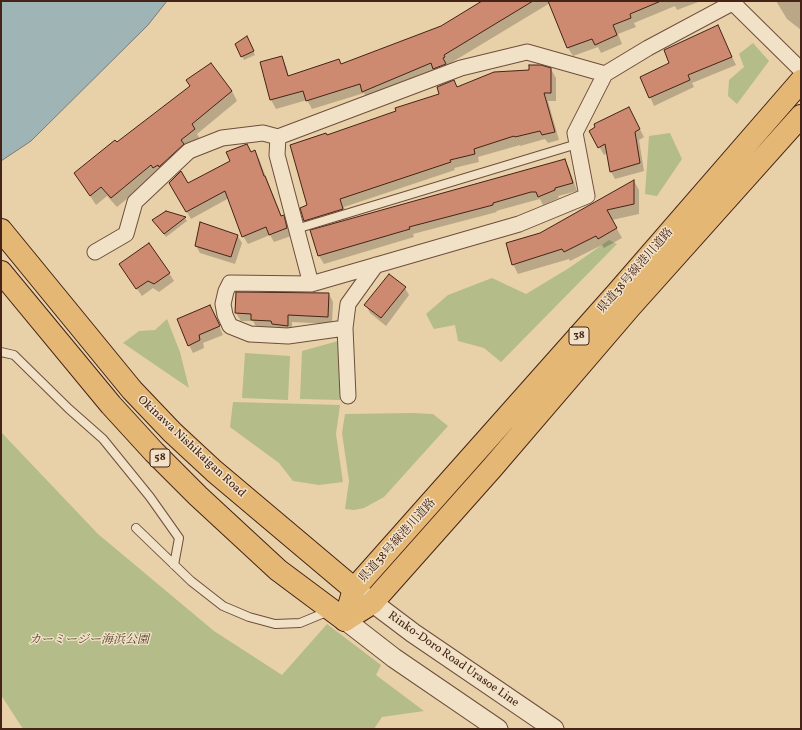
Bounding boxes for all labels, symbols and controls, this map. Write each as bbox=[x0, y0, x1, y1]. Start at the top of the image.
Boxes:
street label: 県道38号線港川道路 bbox=[595, 225, 677, 317]
road number: 38 bbox=[569, 327, 589, 345]
street label: Okinawa Nishikaigan Road bbox=[134, 393, 248, 501]
road number: 58 bbox=[150, 449, 170, 467]
street label: 県道38号線港川道路 bbox=[356, 496, 440, 586]
street label: Rinko-Doro Road Urasoe Line bbox=[385, 609, 521, 711]
park label: カーミージー海浜公園 bbox=[29, 634, 149, 648]

